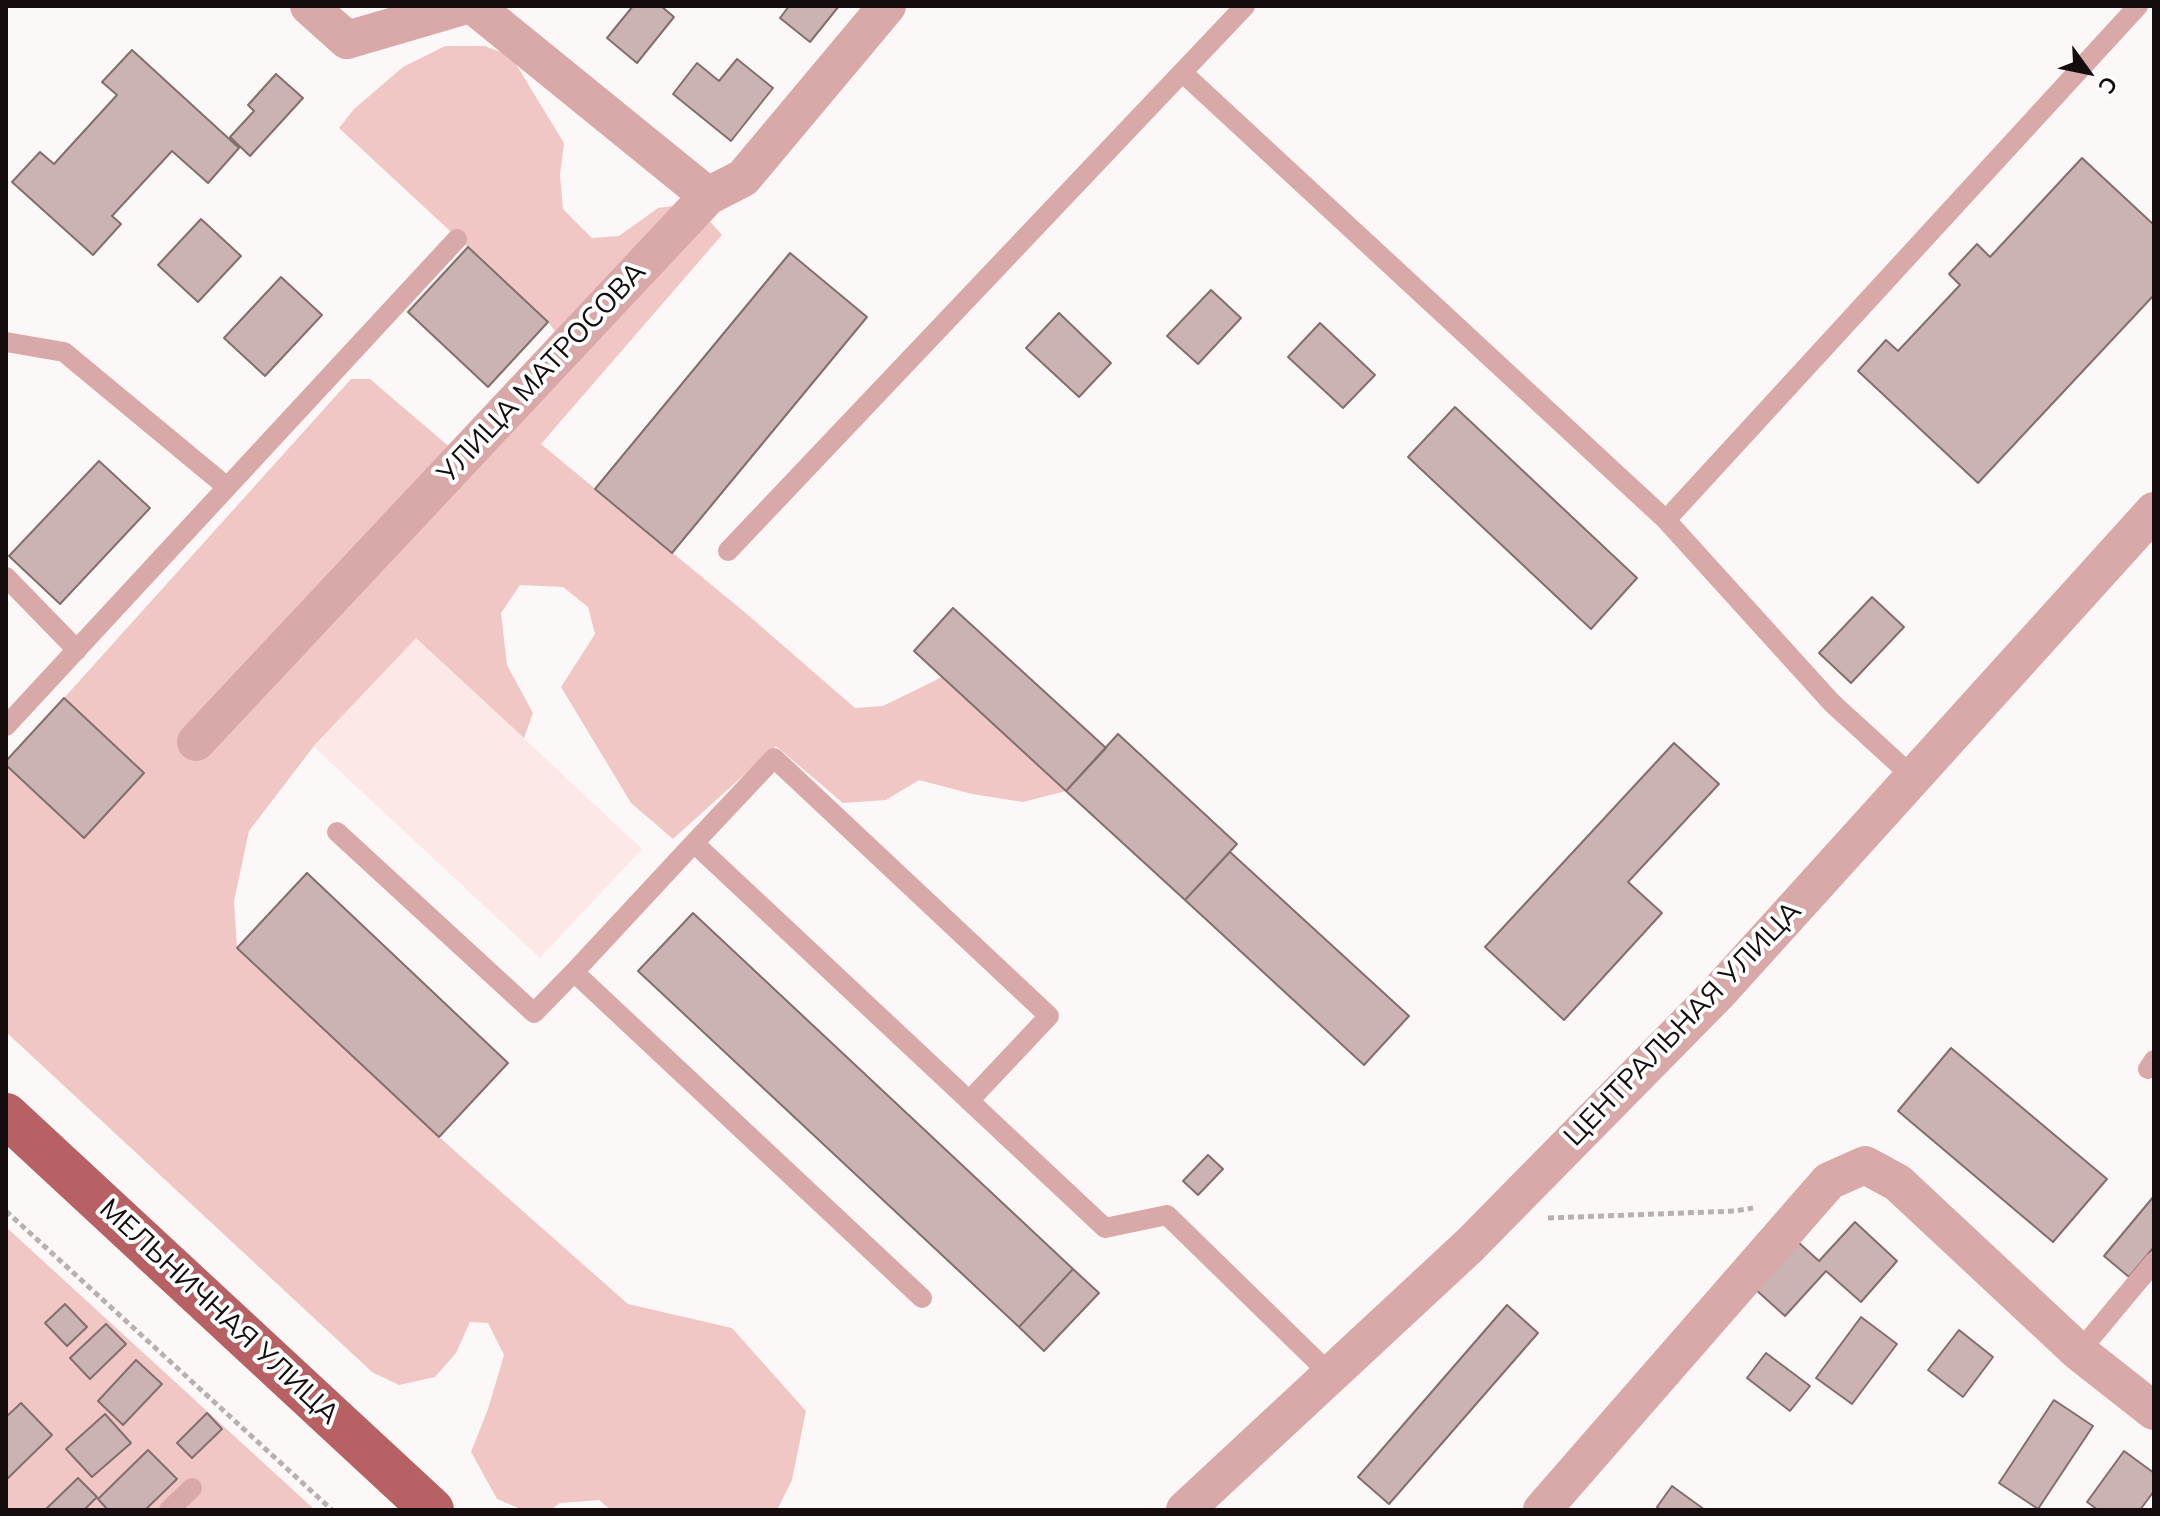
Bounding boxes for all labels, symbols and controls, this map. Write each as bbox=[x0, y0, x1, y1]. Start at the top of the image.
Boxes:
north arrow bbox=[2048, 32, 2128, 112]
text: С bbox=[2092, 71, 2124, 99]
street label: УЛИЦА МАТРОСОВА bbox=[431, 256, 653, 490]
street label: ЦЕНТРАЛЬНАЯ УЛИЦА bbox=[1557, 895, 1809, 1153]
street label: МЕЛЬНИЧНАЯ УЛИЦА bbox=[92, 1192, 346, 1432]

